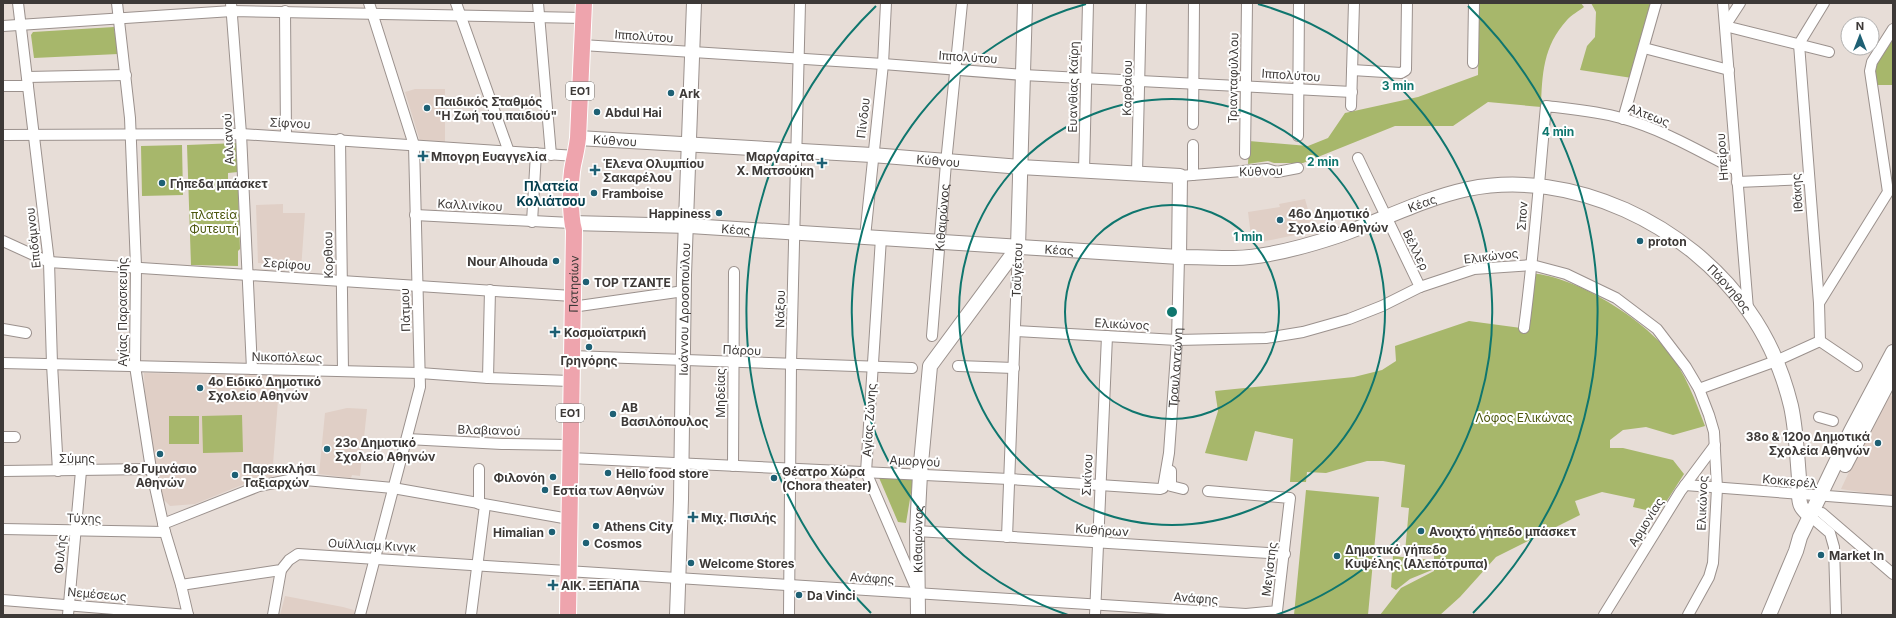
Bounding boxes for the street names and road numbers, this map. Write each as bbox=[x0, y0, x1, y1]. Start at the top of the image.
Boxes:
street label: Ιππολύτου bbox=[614, 26, 674, 46]
street label: Τριανταφύλλου bbox=[1225, 33, 1241, 123]
street label: Ευανθίας Καϊρη bbox=[1065, 41, 1081, 133]
street label: Ιππολύτου bbox=[938, 47, 998, 67]
street label: Καρθαίου bbox=[1119, 60, 1135, 116]
street label: Ιππολύτου bbox=[1261, 65, 1321, 85]
road number: ΕΟ1 bbox=[566, 82, 594, 100]
street label: Πίνδου bbox=[853, 97, 873, 139]
street label: Αλτεως bbox=[1626, 100, 1672, 130]
street label: Αιλιανού bbox=[219, 113, 237, 165]
street label: Σίφνου bbox=[269, 114, 311, 132]
street label: Κύθνου bbox=[593, 131, 637, 149]
street label: Ηπείρου bbox=[1713, 133, 1731, 181]
street label: Κύθνου bbox=[916, 151, 961, 170]
street label: Κύθνου bbox=[1239, 163, 1283, 179]
street label: Ιθάκης bbox=[1788, 173, 1806, 213]
street label: Κιθαιρώνος bbox=[931, 183, 952, 252]
street label: Κέας bbox=[1406, 191, 1438, 215]
street label: Καλλινίκου bbox=[437, 196, 503, 214]
street label: Σπον bbox=[1514, 201, 1530, 231]
street label: Επιδάμνου bbox=[22, 207, 44, 269]
street label: Κέας bbox=[721, 220, 751, 237]
street label: Βέλλερ bbox=[1400, 227, 1432, 273]
street label: Κορθιου bbox=[320, 231, 336, 279]
street label: Κέας bbox=[1044, 241, 1074, 258]
street label: Ιωάννου Δροσοπούλου bbox=[675, 242, 693, 376]
street label: Ταϋγέτου bbox=[1009, 242, 1025, 298]
street label: Ελικώνος bbox=[1463, 245, 1519, 267]
street label: Σερίφου bbox=[262, 254, 312, 274]
street label: Πατησίων bbox=[565, 255, 581, 313]
street label: Αγίας Παρασκευής bbox=[115, 257, 130, 367]
street label: Πάρνηθος bbox=[1705, 261, 1755, 316]
street label: Πάτμου bbox=[397, 288, 413, 332]
street label: Νάξου bbox=[772, 290, 788, 328]
street label: Ελικώνος bbox=[1094, 315, 1150, 333]
street label: Τραυλαντώνη bbox=[1165, 327, 1185, 409]
street label: Πάρου bbox=[722, 342, 762, 358]
street label: Νικοπόλεως bbox=[251, 349, 323, 365]
street label: Μηδείας bbox=[713, 368, 728, 418]
street label: Αγίας Ζώνης bbox=[859, 382, 879, 457]
road number: ΕΟ1 bbox=[556, 404, 584, 422]
street label: Βλαβιανού bbox=[457, 421, 521, 439]
street label: Σύμης bbox=[59, 451, 95, 466]
street label: Αμοργού bbox=[889, 452, 941, 470]
street label: Σικίνου bbox=[1078, 453, 1096, 497]
street label: Κοκκερέλ bbox=[1762, 471, 1819, 491]
street label: Ελικώνος bbox=[1694, 475, 1710, 531]
street label: Αρμονίας bbox=[1625, 495, 1667, 549]
street label: Κιθαιρώνος bbox=[909, 504, 926, 573]
street label: Τύχης bbox=[66, 510, 102, 526]
street label: Κυθήρων bbox=[1075, 521, 1129, 539]
street label: Φυλής bbox=[51, 534, 69, 574]
street label: Ουίλλιαμ Κινγκ bbox=[328, 535, 417, 555]
street label: Μεγίστης bbox=[1258, 541, 1280, 597]
street label: Ανάφης bbox=[849, 569, 895, 587]
street label: Νεμέσεως bbox=[67, 584, 127, 604]
street label: Ανάφης bbox=[1173, 589, 1219, 607]

